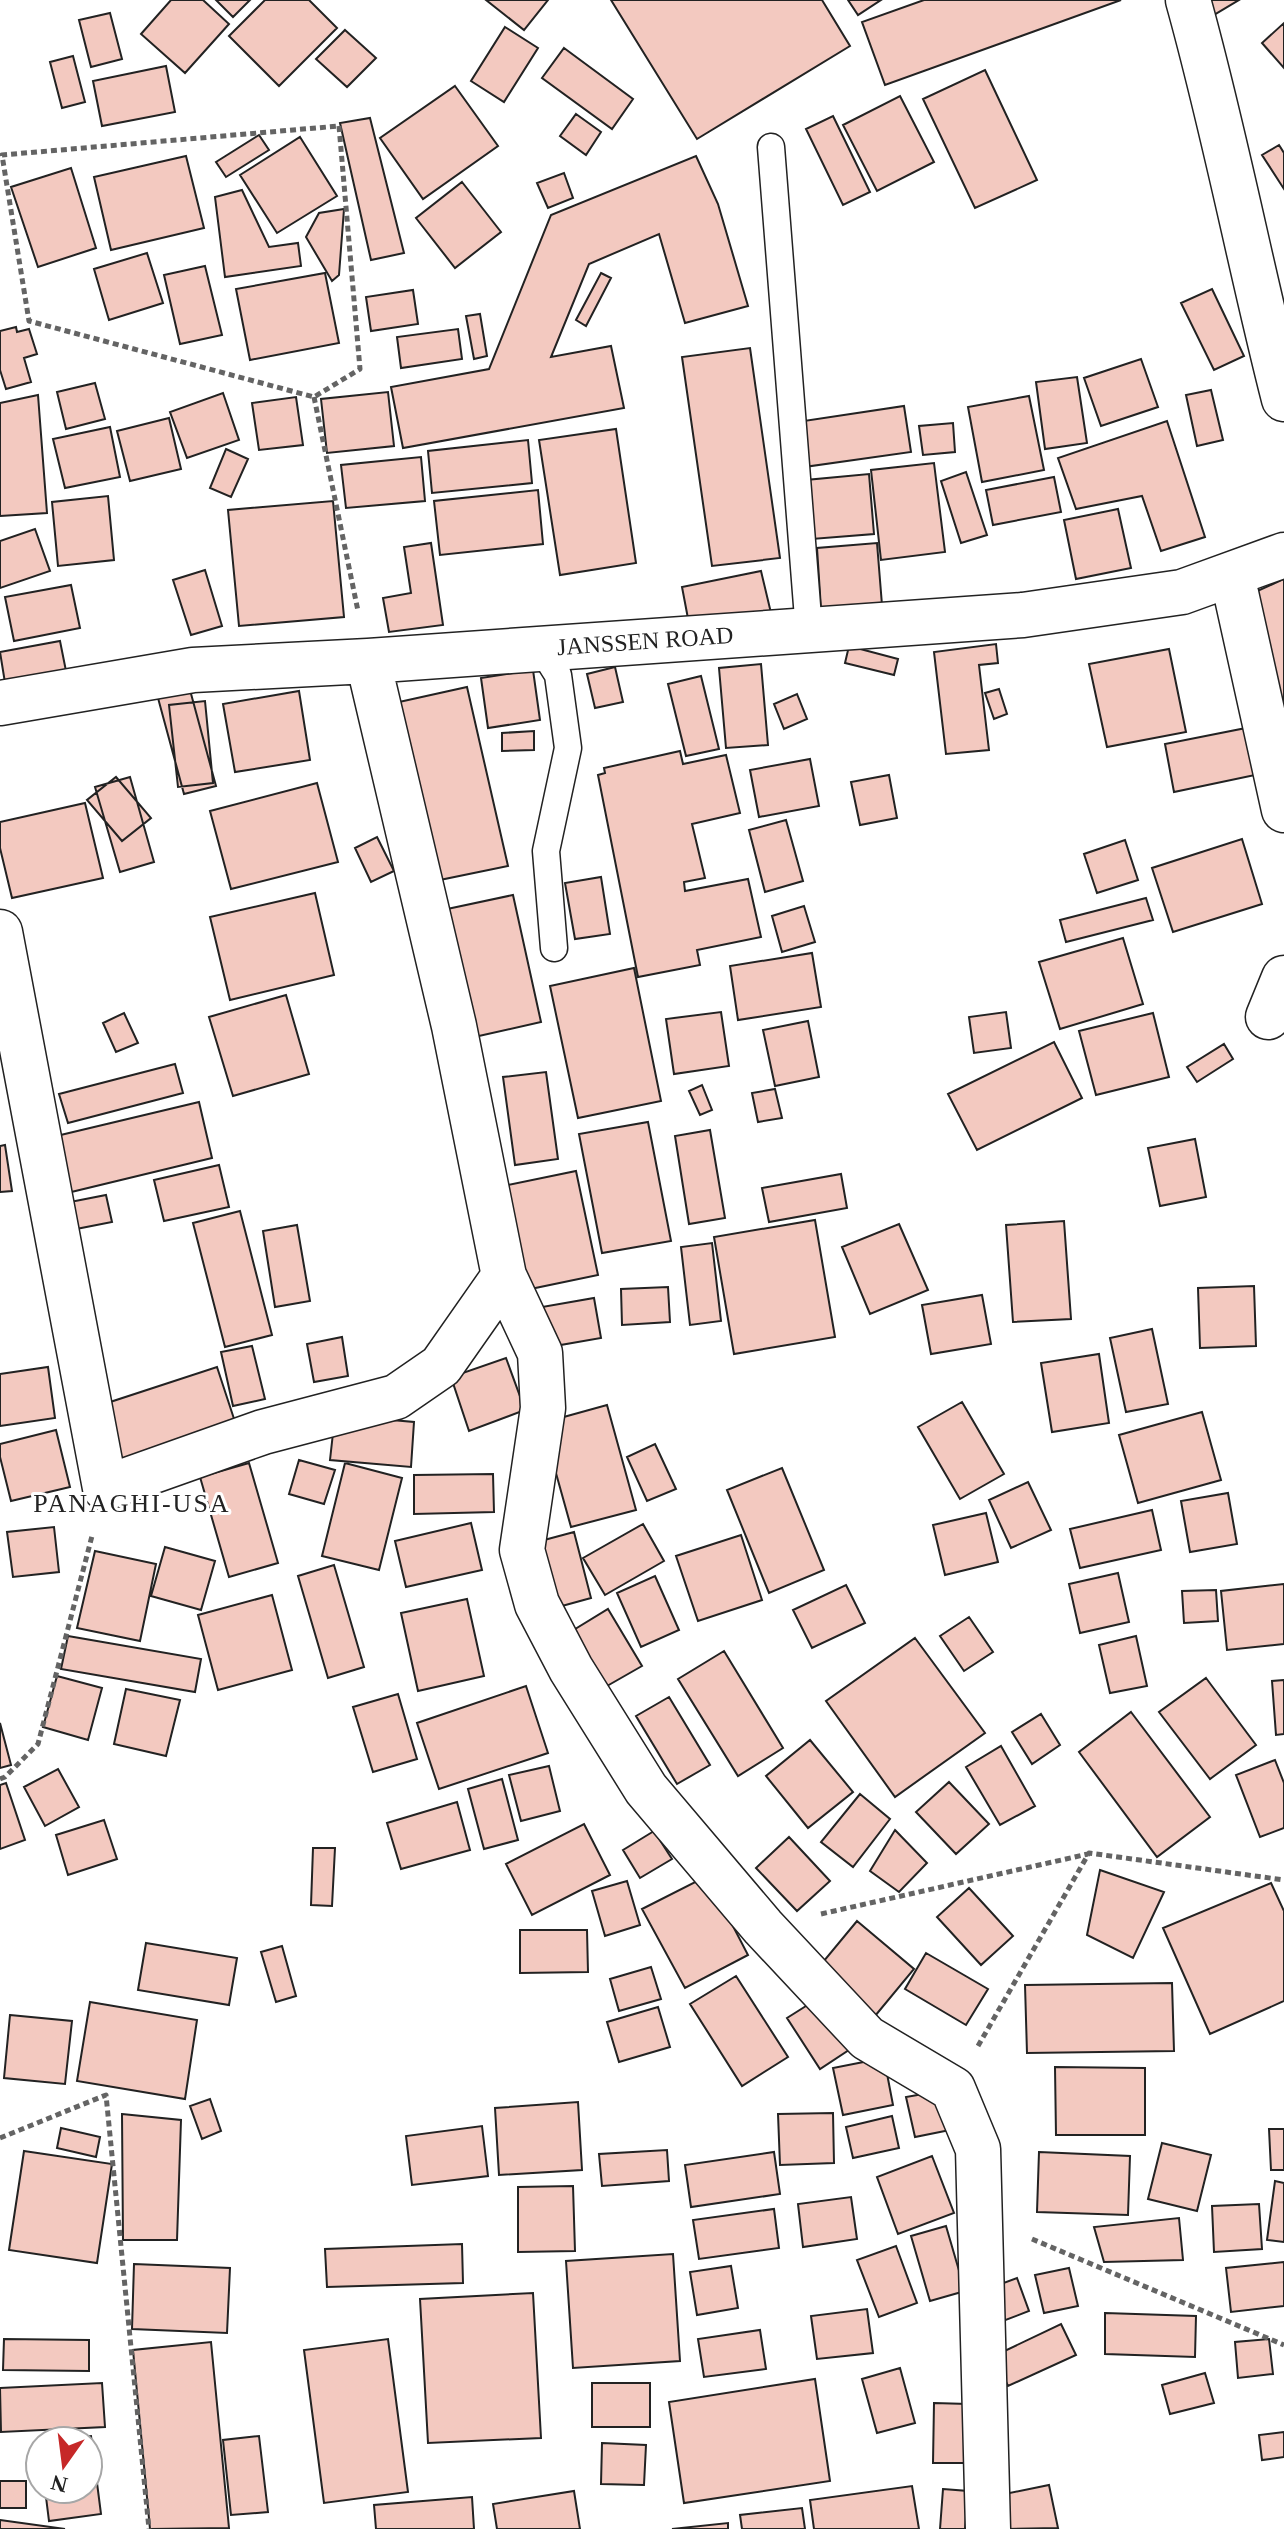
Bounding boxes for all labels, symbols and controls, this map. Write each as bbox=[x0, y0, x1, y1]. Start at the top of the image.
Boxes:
street label: JANSSEN ROAD bbox=[556, 622, 734, 660]
district label: PANAGHI-USA bbox=[33, 1489, 231, 1518]
north arrow bbox=[24, 2425, 104, 2505]
text: N bbox=[48, 2470, 70, 2498]

